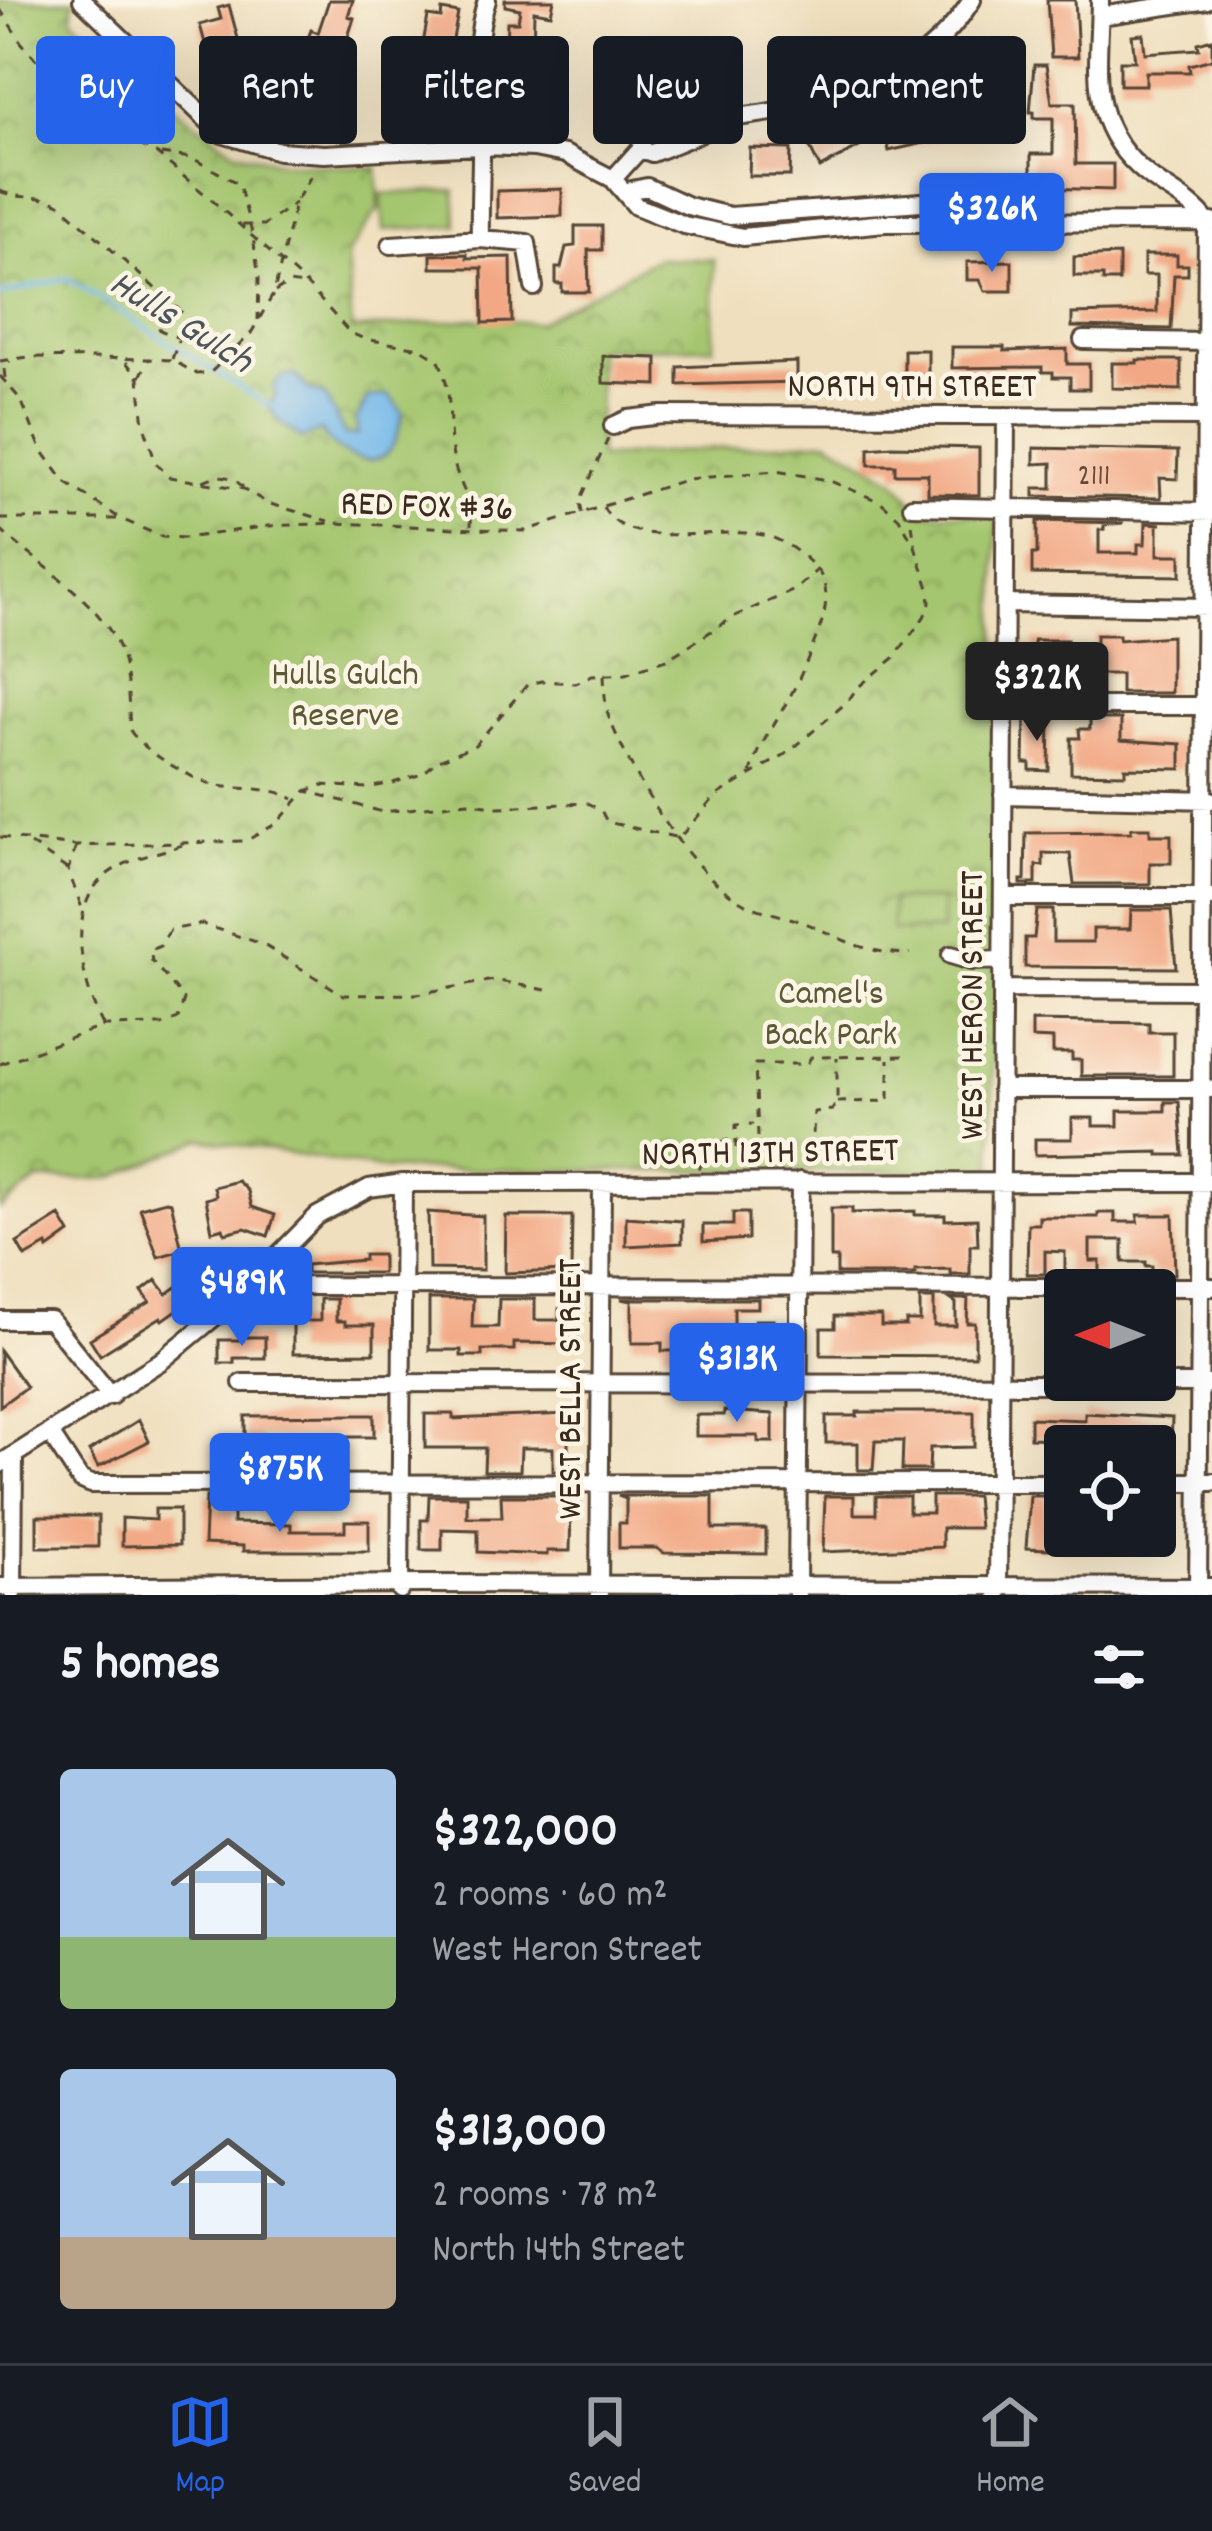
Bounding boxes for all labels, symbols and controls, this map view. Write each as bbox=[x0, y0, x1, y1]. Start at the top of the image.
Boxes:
chip: Buy bbox=[36, 36, 175, 144]
chip: Rent bbox=[199, 36, 357, 144]
chip: Filters bbox=[381, 36, 569, 144]
chip: New bbox=[593, 36, 743, 144]
chip: Apartment bbox=[767, 36, 1026, 144]
pin: $326K bbox=[908, 173, 1076, 275]
text: $326K bbox=[946, 184, 1038, 239]
water label: Hulls Gulch bbox=[97, 259, 263, 391]
street label: NORTH 9TH STREET bbox=[787, 363, 1037, 415]
house number: 2111 bbox=[1078, 457, 1110, 500]
street label: RED FOX #36 bbox=[340, 480, 514, 538]
pin: $322K bbox=[953, 642, 1121, 744]
park label: Hulls Gulch Reserve bbox=[271, 651, 419, 744]
text: $322K bbox=[992, 653, 1082, 708]
street label: WEST HERON STREET bbox=[949, 870, 1001, 1140]
park label: Camel's Back Park bbox=[765, 970, 897, 1063]
street label: NORTH 13TH STREET bbox=[641, 1127, 899, 1183]
pin: $489K bbox=[158, 1247, 326, 1349]
text: $489K bbox=[198, 1258, 286, 1313]
street label: WEST BELLA STREET bbox=[547, 1258, 599, 1520]
north arrow bbox=[1044, 1269, 1176, 1401]
map controls bbox=[1044, 1269, 1176, 1557]
pin: $313K bbox=[653, 1323, 821, 1425]
text: $313K bbox=[697, 1334, 777, 1389]
button: locate bbox=[1044, 1425, 1176, 1557]
pin: $875K bbox=[196, 1433, 364, 1535]
text: $875K bbox=[237, 1444, 323, 1499]
text: 5 homes bbox=[60, 1631, 220, 1703]
icon: filters bbox=[1086, 1634, 1152, 1700]
text: $322,000 bbox=[432, 1798, 618, 1870]
icon: home bbox=[156, 1817, 300, 1961]
text: 2 rooms · 60 m² bbox=[432, 1870, 667, 1925]
text: West Heron Street bbox=[432, 1925, 702, 1980]
text: $313,000 bbox=[432, 2098, 607, 2170]
icon: home bbox=[156, 2117, 300, 2261]
text: 2 rooms · 78 m² bbox=[432, 2170, 658, 2225]
text: North 14th Street bbox=[432, 2225, 685, 2280]
tab: Map bbox=[167, 2389, 233, 2508]
tab: Saved bbox=[568, 2389, 642, 2508]
tab: Home bbox=[976, 2389, 1045, 2508]

